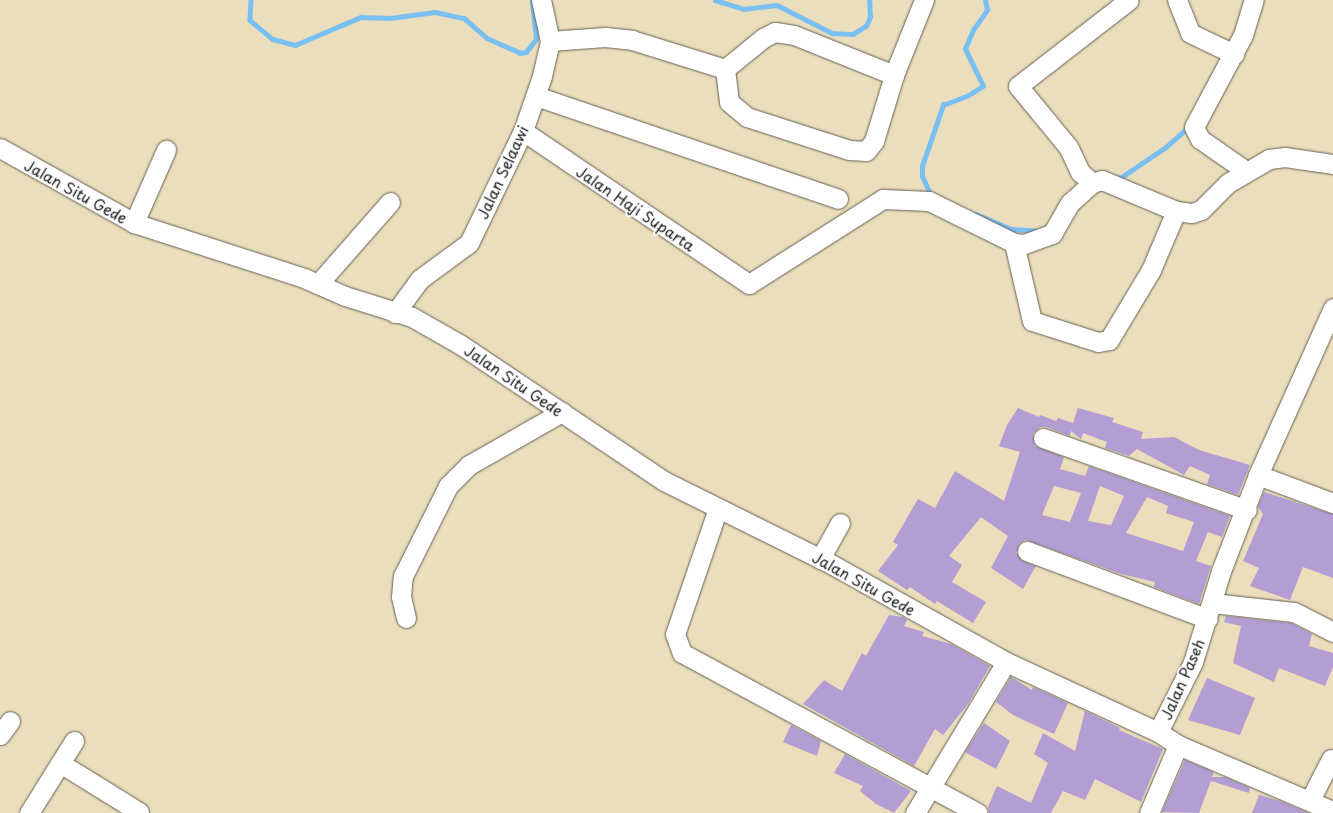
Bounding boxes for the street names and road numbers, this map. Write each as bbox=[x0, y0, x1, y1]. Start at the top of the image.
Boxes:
street label: Jalan Selaawi bbox=[472, 122, 532, 222]
street label: Jalan Situ Gede bbox=[21, 155, 131, 227]
street label: Jalan Haji Suparta bbox=[574, 162, 698, 254]
street label: Jalan Situ Gede bbox=[461, 340, 567, 420]
street label: Jalan Situ Gede bbox=[809, 547, 919, 619]
street label: Jalan Paseh bbox=[1156, 636, 1208, 722]

